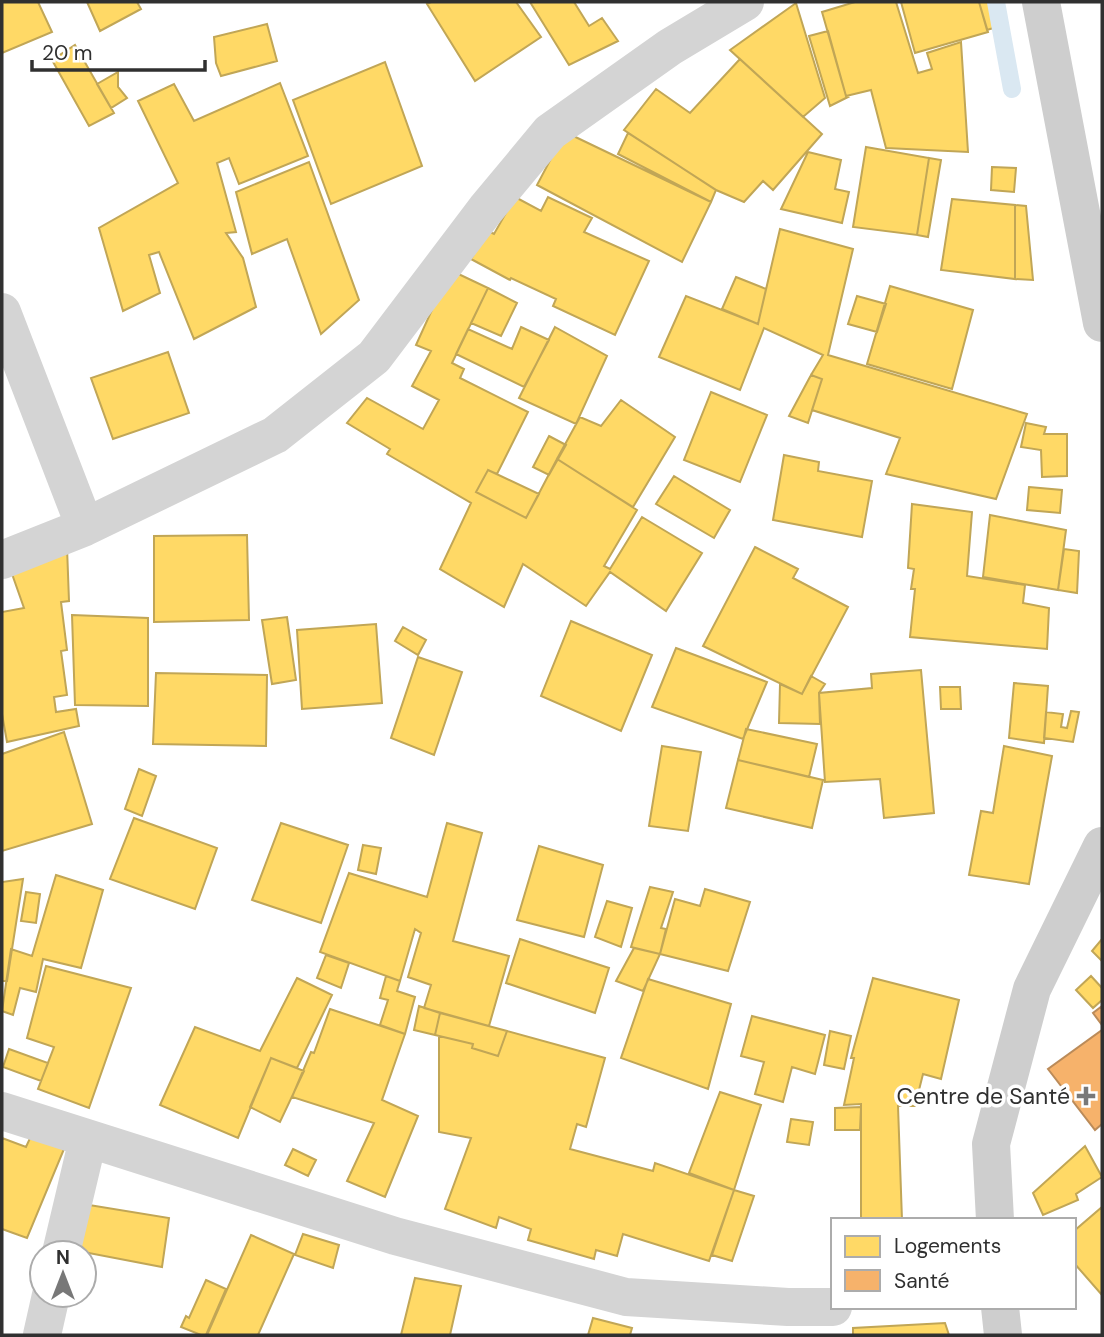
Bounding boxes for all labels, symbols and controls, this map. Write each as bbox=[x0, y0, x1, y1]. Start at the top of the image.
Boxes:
scale bar bbox=[32, 28, 205, 72]
text: 20 m bbox=[42, 39, 93, 67]
place label: Centre de Santé bbox=[897, 1081, 1070, 1111]
marker: Centre de Santé bbox=[1076, 1086, 1096, 1106]
legend bbox=[831, 1218, 1076, 1309]
text: Logements bbox=[894, 1232, 1001, 1260]
north arrow bbox=[28, 1239, 98, 1309]
text: N bbox=[56, 1245, 70, 1270]
text: Santé bbox=[894, 1267, 950, 1295]

